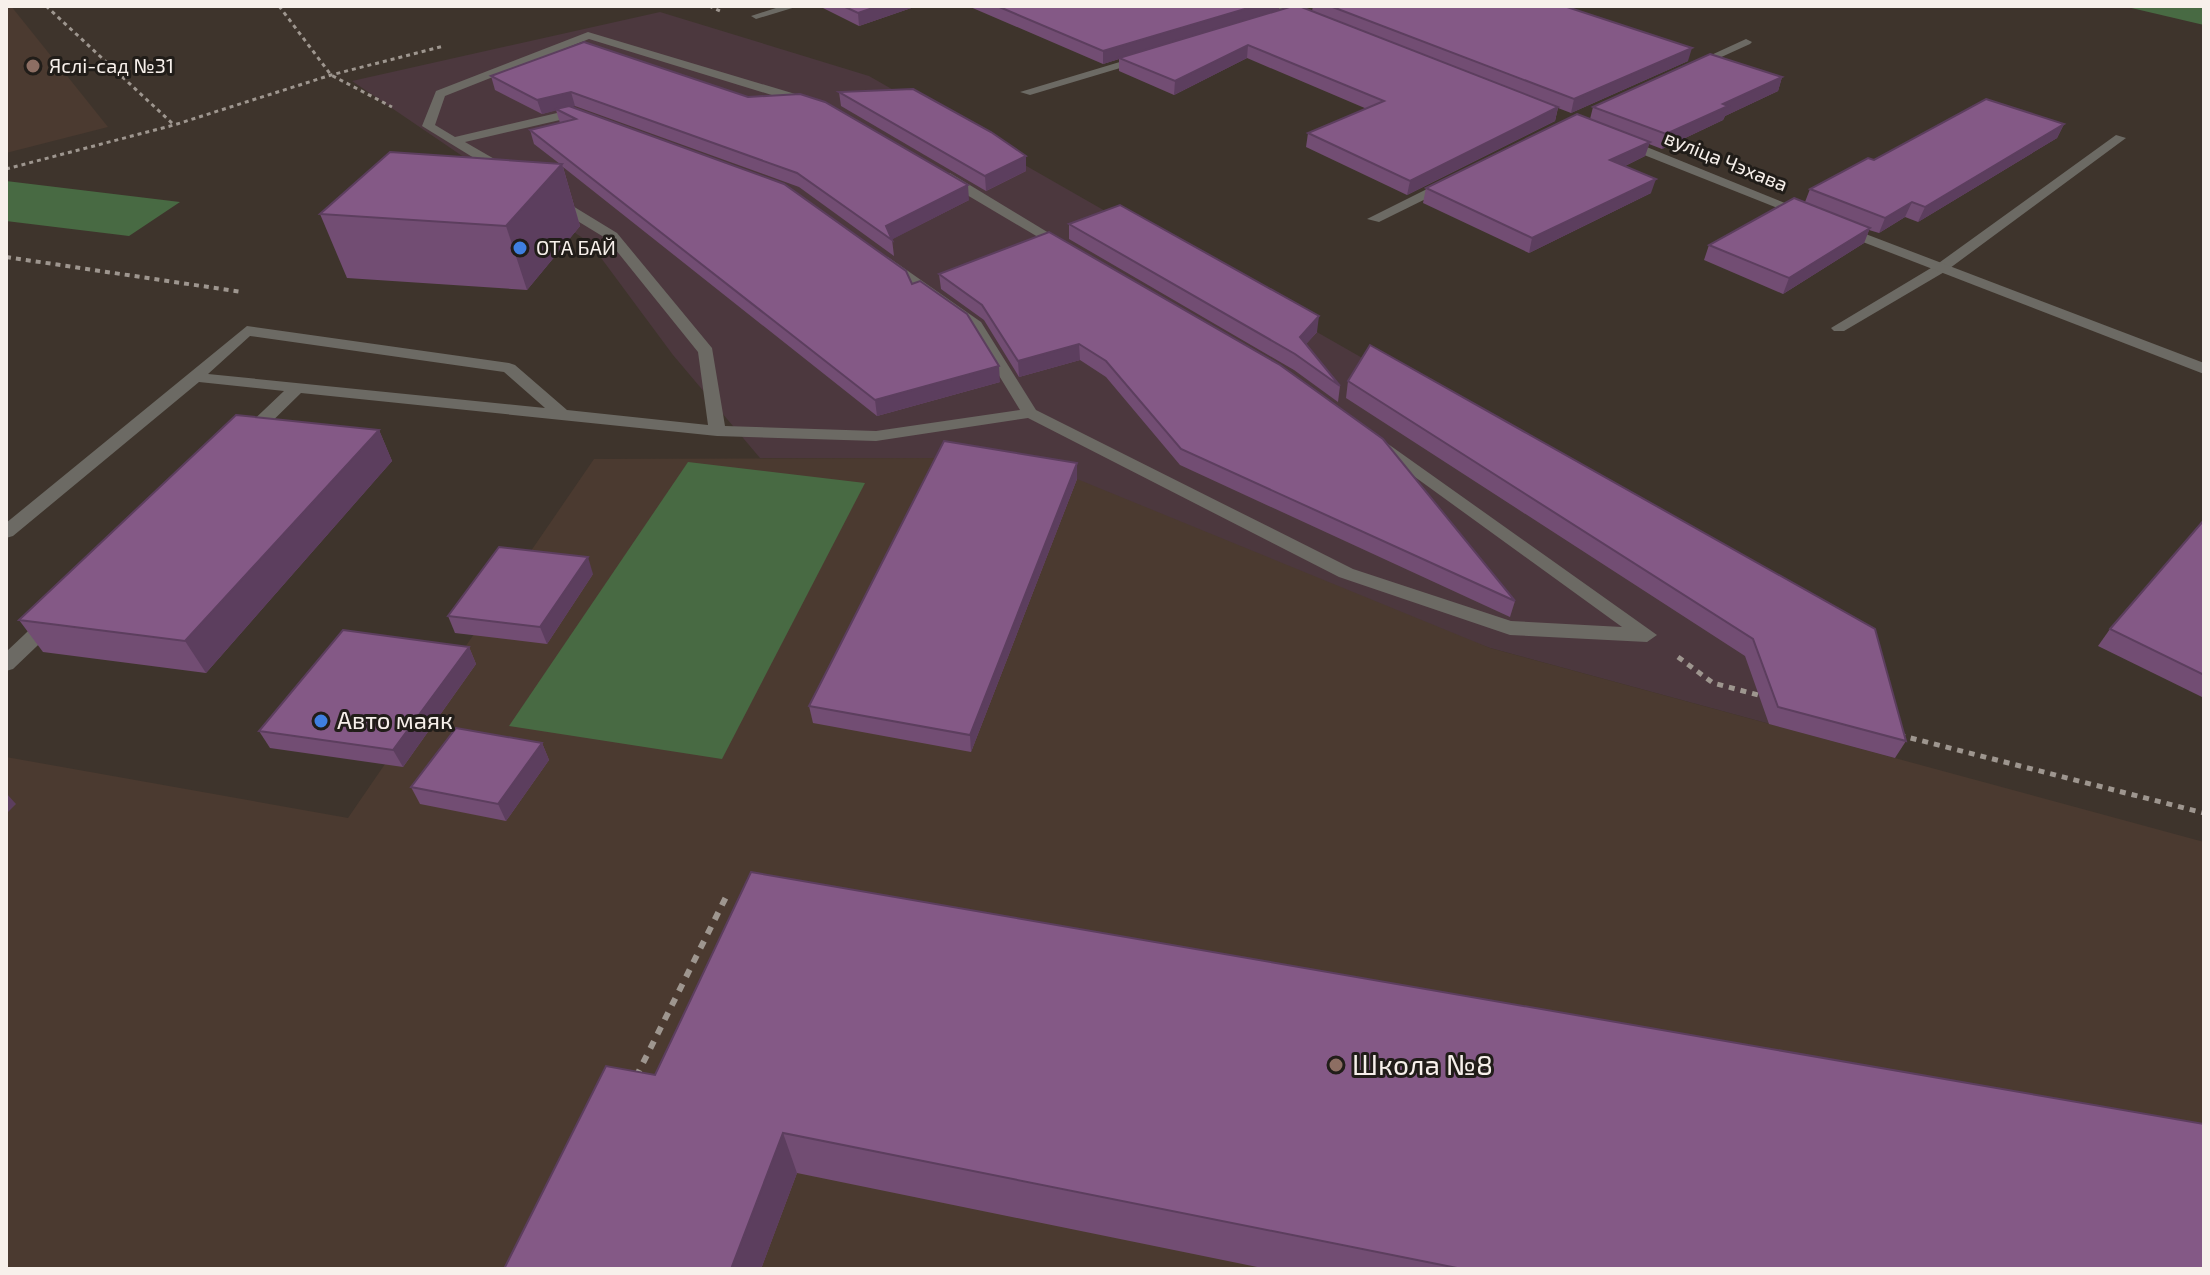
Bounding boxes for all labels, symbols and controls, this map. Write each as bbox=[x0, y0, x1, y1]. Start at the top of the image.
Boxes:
place label: Яслі-сад №31 bbox=[49, 53, 174, 77]
marker: Яслі-сад №31 bbox=[24, 57, 42, 75]
street label: вуліца Чэхава bbox=[1661, 124, 1791, 197]
place label: ОТА БАЙ bbox=[536, 235, 616, 259]
marker: ОТА БАЙ bbox=[511, 239, 529, 257]
place label: Авто маяк bbox=[337, 705, 453, 734]
marker: Авто маяк bbox=[312, 712, 330, 730]
place label: Школа №8 bbox=[1352, 1047, 1493, 1081]
marker: Школа №8 bbox=[1327, 1056, 1345, 1074]

